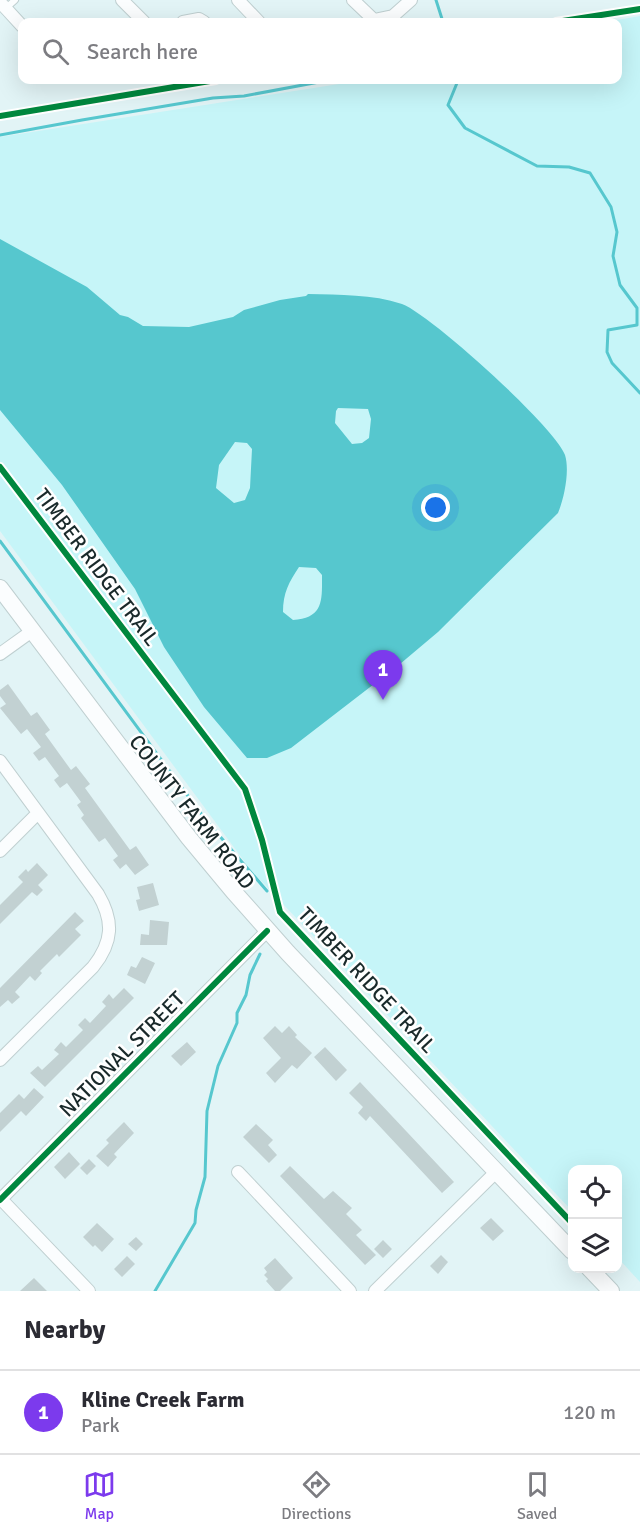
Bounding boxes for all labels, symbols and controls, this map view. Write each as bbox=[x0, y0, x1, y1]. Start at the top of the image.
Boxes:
search box bbox=[18, 18, 622, 84]
icon: search bbox=[39, 35, 72, 68]
text: Search here bbox=[87, 38, 198, 65]
street label: TIMBER RIDGE TRAIL bbox=[29, 483, 165, 651]
your location bbox=[421, 493, 450, 522]
pin: 1 bbox=[364, 650, 403, 700]
street label: COUNTY FARM ROAD bbox=[124, 729, 260, 895]
street label: TIMBER RIDGE TRAIL bbox=[293, 902, 442, 1059]
street label: NATIONAL STREET bbox=[54, 985, 191, 1122]
map controls bbox=[568, 1165, 622, 1273]
button: locate bbox=[568, 1165, 622, 1219]
button: layers bbox=[568, 1219, 622, 1273]
text: Nearby bbox=[24, 1314, 105, 1346]
text: Kline Creek Farm bbox=[81, 1386, 244, 1413]
text: 1 bbox=[38, 1400, 49, 1425]
text: 120 m bbox=[563, 1400, 616, 1425]
text: Park bbox=[81, 1413, 119, 1438]
tab: Map bbox=[83, 1468, 116, 1524]
tab: Directions bbox=[281, 1468, 351, 1524]
tab: Saved bbox=[517, 1468, 557, 1524]

